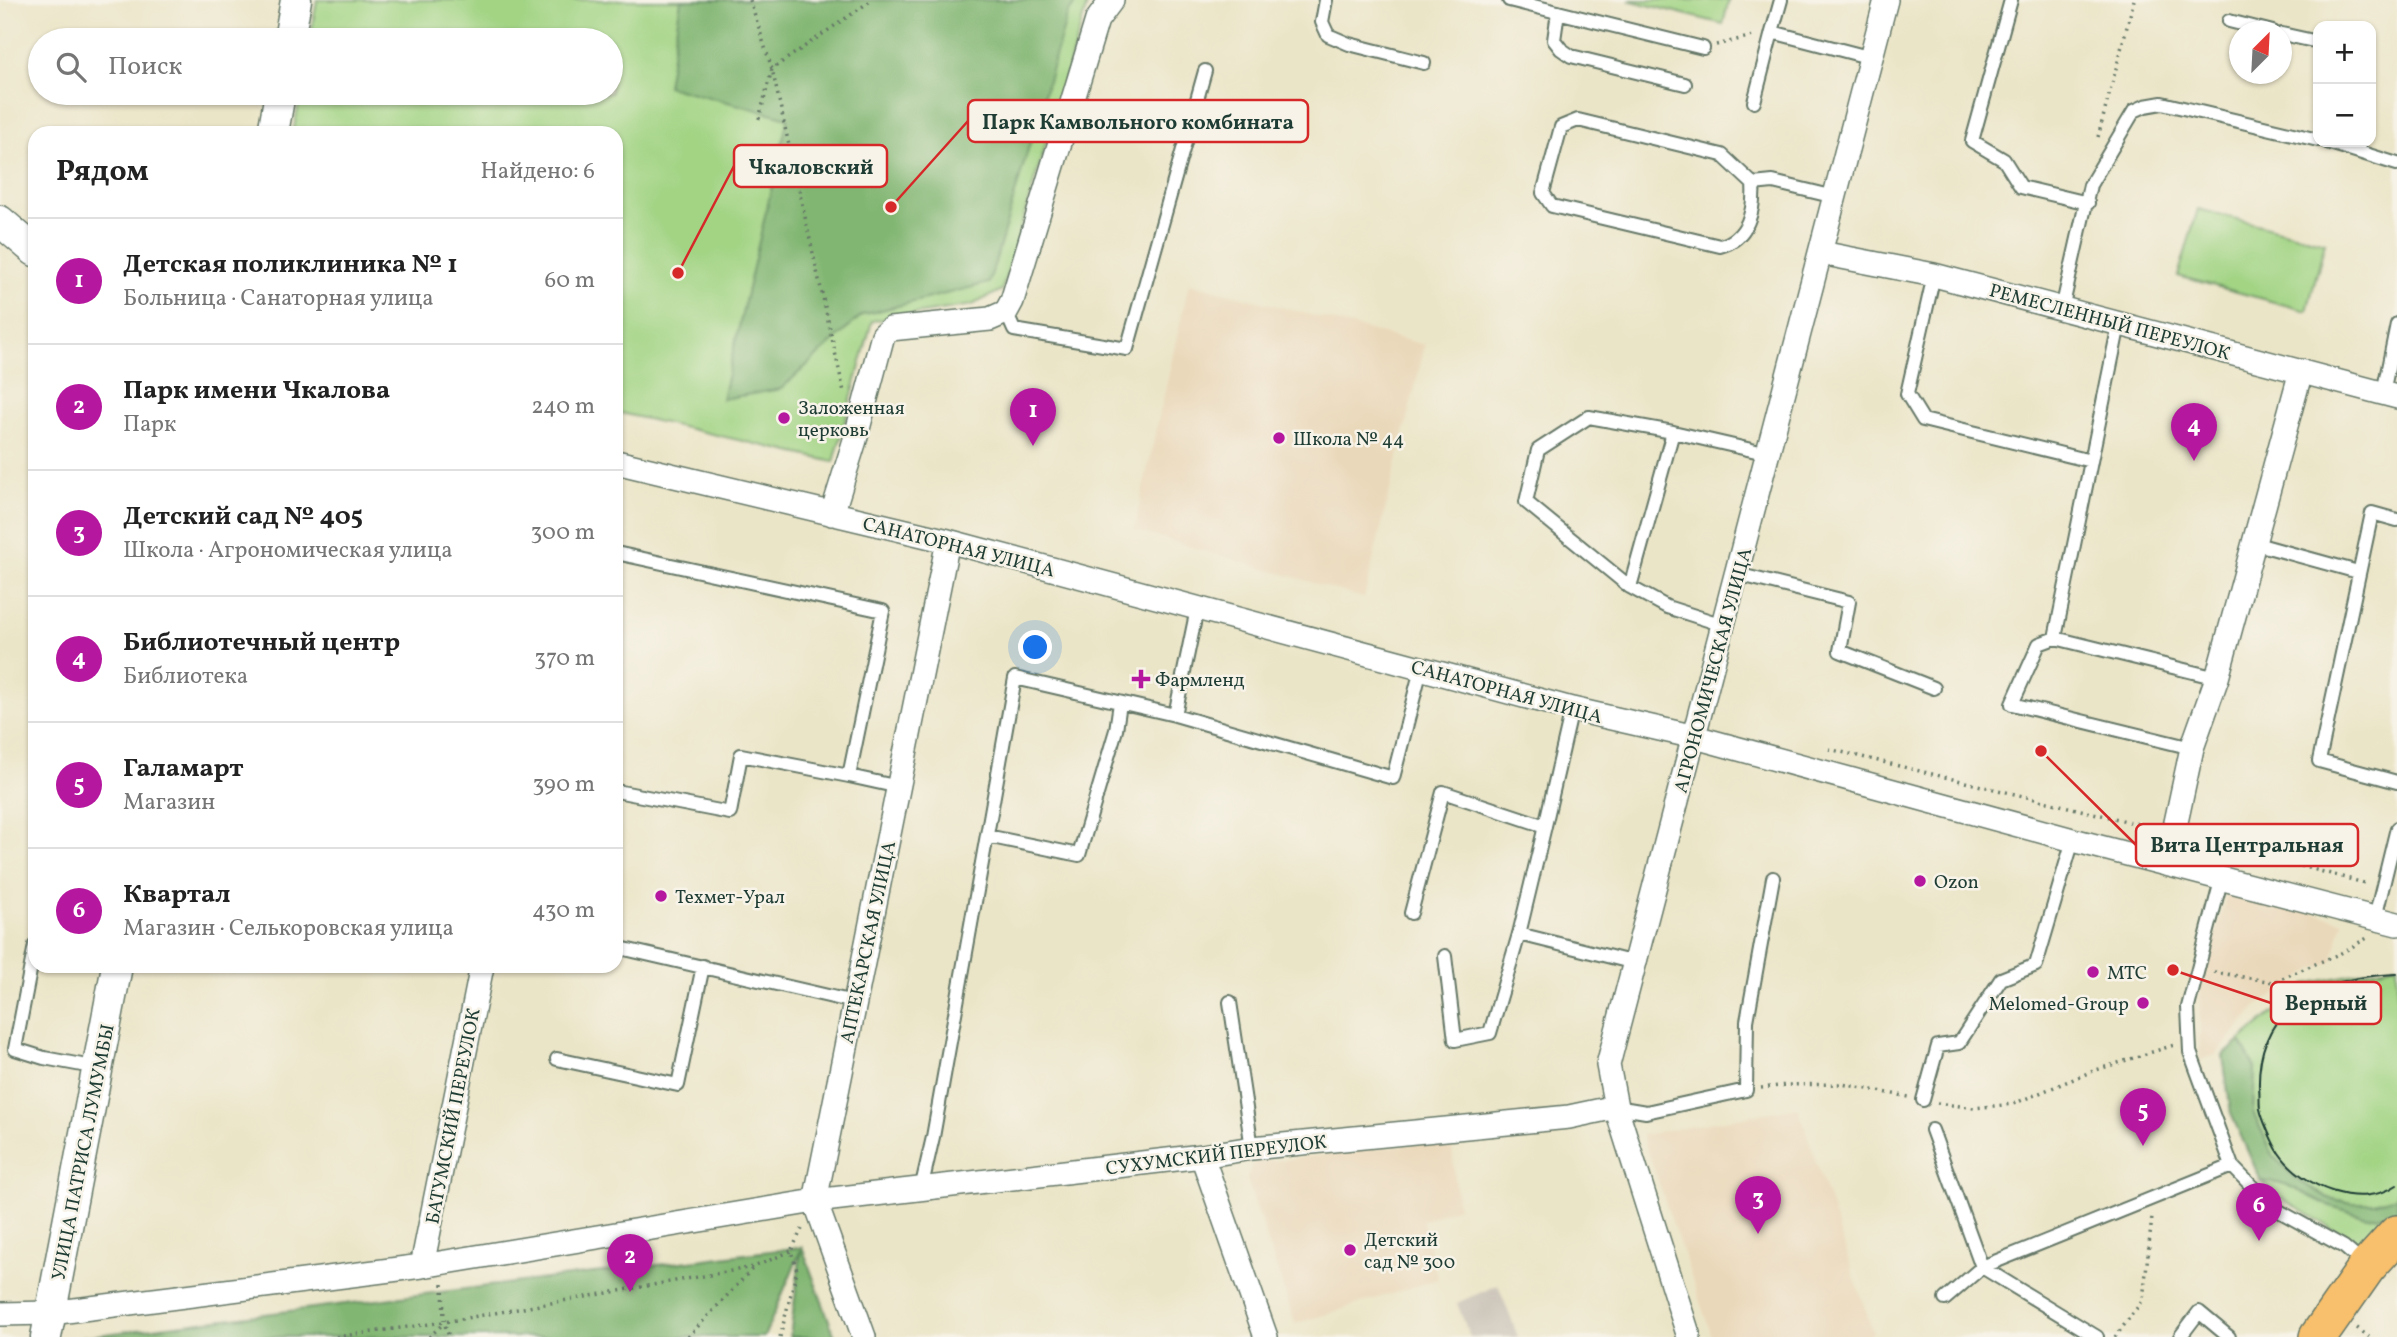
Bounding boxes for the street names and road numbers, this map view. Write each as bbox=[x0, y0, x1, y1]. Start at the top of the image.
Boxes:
street label: РЕМЕСЛЕННЫЙ ПЕРЕУЛОК bbox=[1986, 278, 2233, 368]
street label: САНАТОРНАЯ УЛИЦА bbox=[860, 511, 1057, 584]
street label: АГРОНОМИЧЕСКАЯ УЛИЦА bbox=[1669, 545, 1759, 796]
street label: САНАТОРНАЯ УЛИЦА bbox=[1408, 655, 1605, 731]
street label: АПТЕКАРСКАЯ УЛИЦА bbox=[835, 839, 903, 1046]
street label: БАТУМСКИЙ ПЕРЕУЛОК bbox=[420, 1006, 488, 1227]
street label: УЛИЦА ПАТРИСА ЛУМУМБЫ bbox=[46, 1022, 122, 1283]
street label: СУХУМСКИЙ ПЕРЕУЛОК bbox=[1104, 1130, 1328, 1182]

